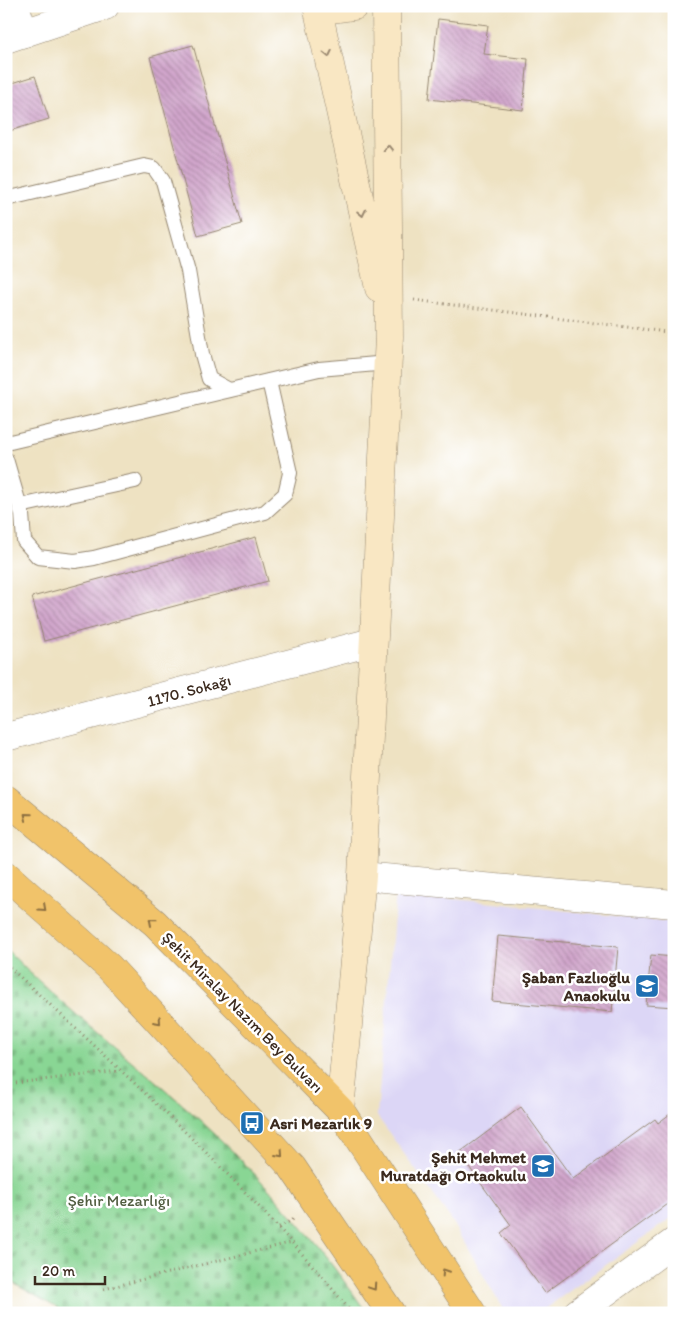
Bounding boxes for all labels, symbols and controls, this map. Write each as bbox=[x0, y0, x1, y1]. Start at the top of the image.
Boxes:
one-way arrow bbox=[322, 49, 333, 58]
one-way arrow bbox=[383, 144, 393, 152]
one-way arrow bbox=[356, 208, 367, 217]
street label: 1170. Sokağı bbox=[145, 670, 233, 711]
one-way arrow bbox=[24, 814, 33, 822]
one-way arrow bbox=[37, 902, 46, 911]
one-way arrow bbox=[148, 917, 157, 926]
street label: Şehit Miralay Nazım Bey Bulvarı bbox=[158, 928, 327, 1097]
place label: Şaban Fazlıoğlu Anaokulu bbox=[522, 968, 630, 1005]
school or university icon: Şaban Fazlıoğlu Anaokulu bbox=[634, 973, 660, 999]
one-way arrow bbox=[153, 1016, 162, 1025]
bus stop icon: Asri Mezarlık 9 bbox=[239, 1110, 265, 1136]
place label: Asri Mezarlık 9 bbox=[269, 1114, 372, 1133]
place label: Şehit Mehmet Muratdağı Ortaokulu bbox=[381, 1148, 526, 1186]
one-way arrow bbox=[274, 1149, 283, 1158]
school or university icon: Şehit Mehmet Muratdağı Ortaokulu bbox=[530, 1153, 556, 1179]
park label: Şehir Mezarlığı bbox=[68, 1191, 170, 1210]
scale bar bbox=[35, 1254, 105, 1286]
text: 20 m bbox=[42, 1262, 76, 1280]
one-way arrow bbox=[442, 1268, 451, 1278]
one-way arrow bbox=[367, 1281, 376, 1291]

